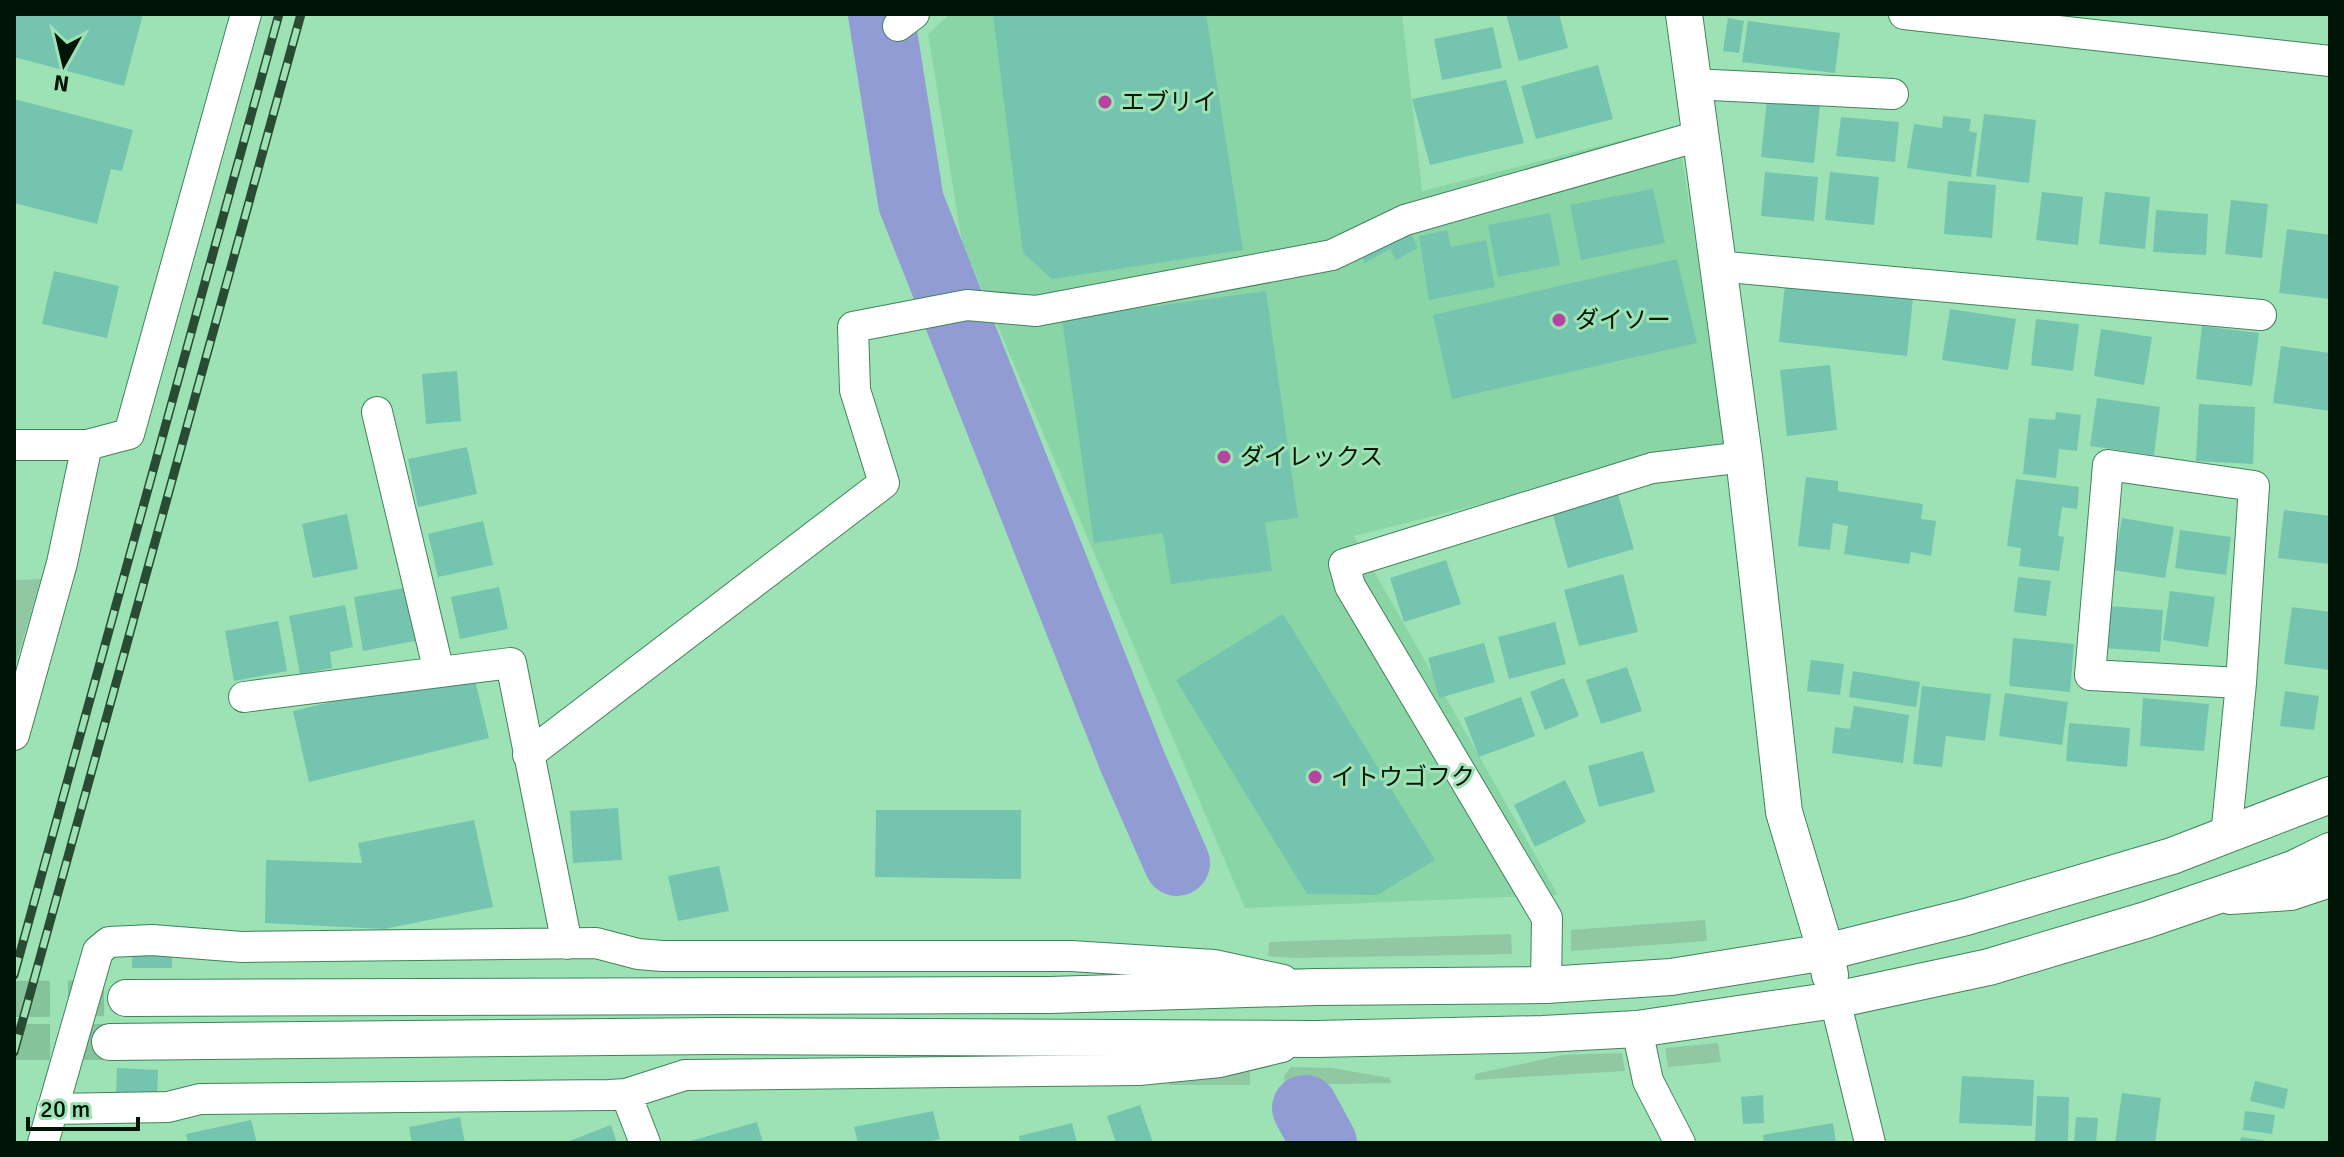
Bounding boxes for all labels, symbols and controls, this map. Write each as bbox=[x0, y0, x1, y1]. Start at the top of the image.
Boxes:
north arrow bbox=[24, 24, 104, 104]
text: N bbox=[52, 69, 71, 98]
place label: エブリイ bbox=[1121, 87, 1217, 117]
marker: エブリイ bbox=[1096, 93, 1114, 111]
place label: ダイソー bbox=[1575, 305, 1671, 335]
marker: ダイソー bbox=[1550, 311, 1568, 329]
place label: ダイレックス bbox=[1240, 442, 1383, 472]
marker: ダイレックス bbox=[1215, 448, 1233, 466]
place label: イトウゴフク bbox=[1331, 762, 1475, 792]
marker: イトウゴフク bbox=[1306, 768, 1324, 786]
scale bar bbox=[28, 1081, 138, 1131]
text: 20 m bbox=[40, 1094, 90, 1124]

